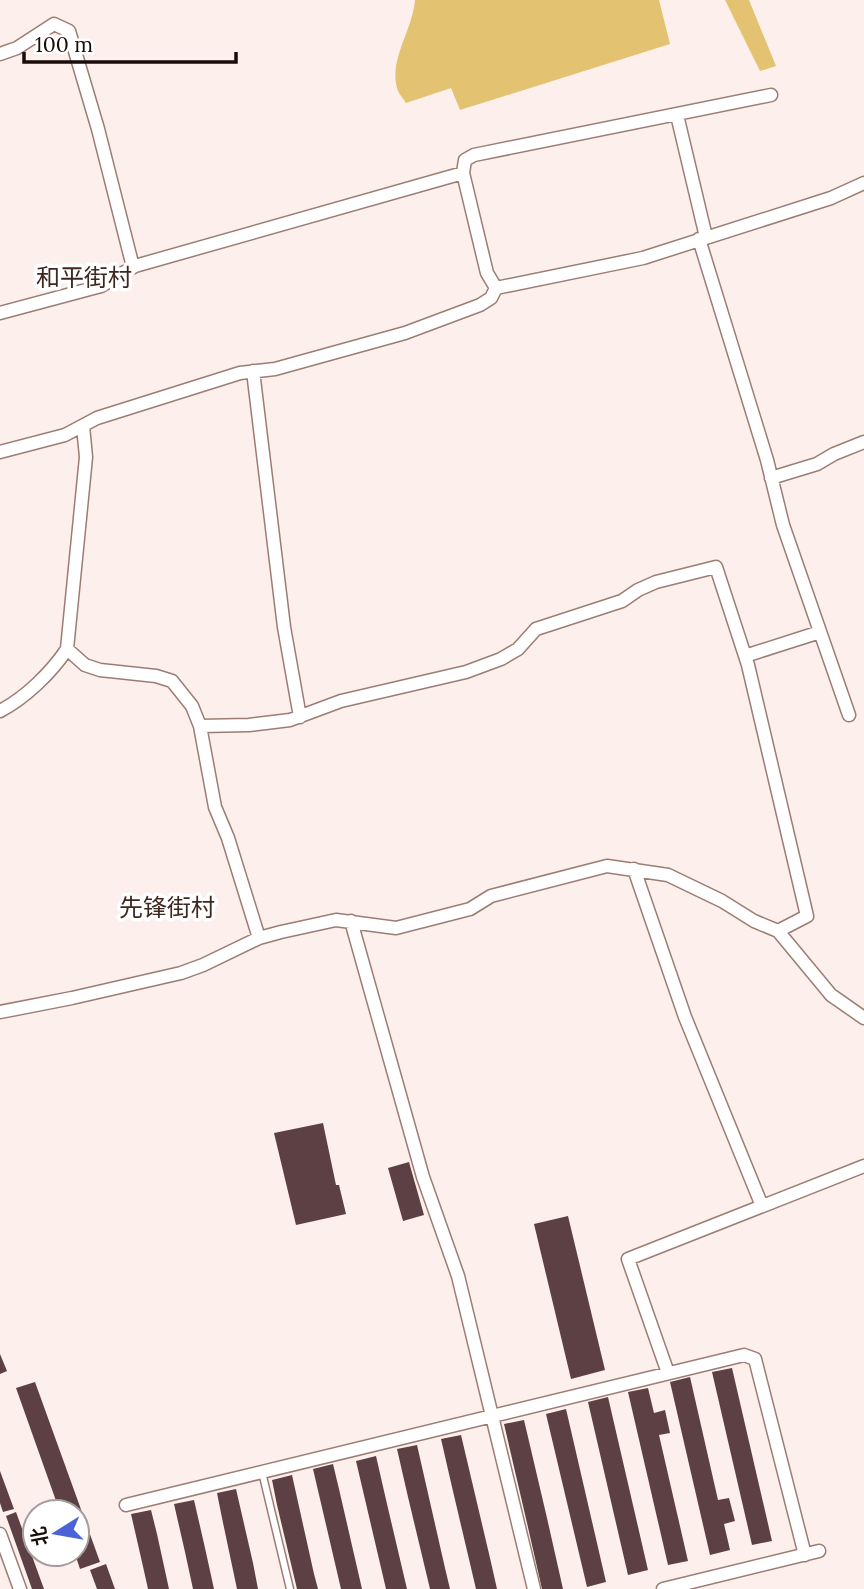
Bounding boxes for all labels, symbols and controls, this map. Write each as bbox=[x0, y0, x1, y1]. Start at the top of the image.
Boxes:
scale bar bbox=[24, 21, 236, 65]
text: 100 m bbox=[35, 31, 93, 58]
district label: 和平街村 bbox=[36, 262, 132, 293]
district label: 先锋街村 bbox=[119, 892, 215, 923]
north arrow bbox=[21, 1498, 91, 1568]
text: 北 bbox=[26, 1525, 53, 1548]

